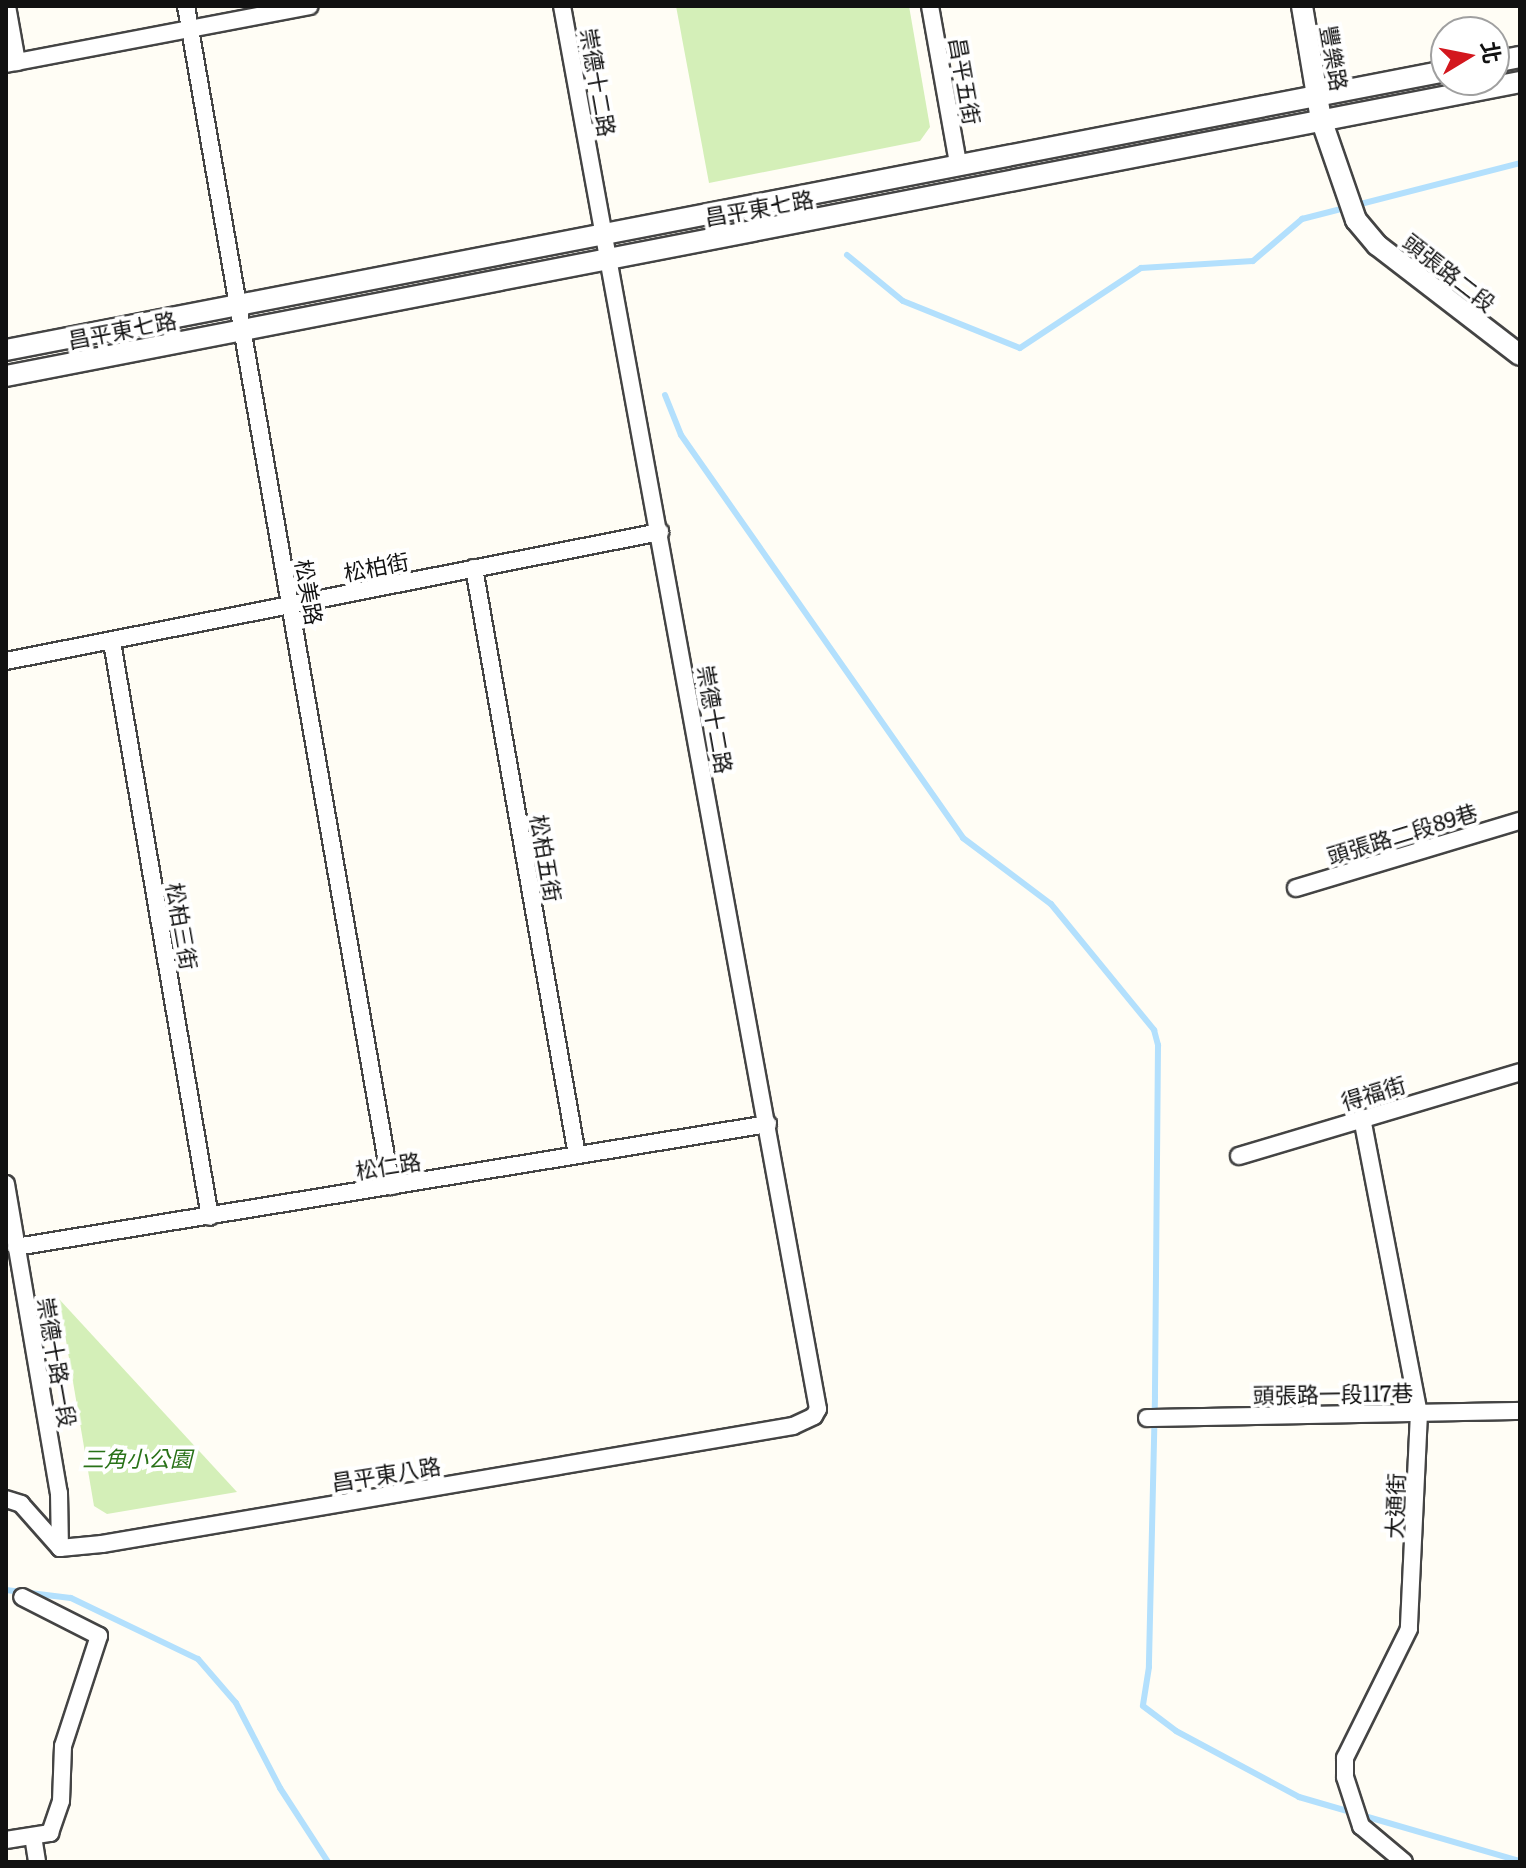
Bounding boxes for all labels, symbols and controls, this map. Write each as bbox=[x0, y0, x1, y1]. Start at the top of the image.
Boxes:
north arrow bbox=[1430, 16, 1510, 96]
street label: 豐樂路 bbox=[1316, 23, 1354, 93]
street label: 崇德十二路 bbox=[576, 26, 622, 138]
street label: 昌平五街 bbox=[945, 35, 987, 127]
text: 北 bbox=[1474, 38, 1510, 66]
street label: 昌平東七路 bbox=[703, 184, 815, 230]
street label: 頭張路二段 bbox=[1399, 228, 1501, 316]
street label: 昌平東七路 bbox=[65, 306, 179, 352]
street label: 松柏街 bbox=[341, 547, 411, 585]
street label: 松美路 bbox=[291, 557, 329, 627]
street label: 崇德十二路 bbox=[693, 663, 739, 775]
street label: 頭張路二段89巷 bbox=[1324, 798, 1480, 868]
street label: 松柏五街 bbox=[526, 812, 568, 904]
street label: 松柏三街 bbox=[162, 880, 204, 972]
street label: 得福街 bbox=[1338, 1070, 1408, 1114]
street label: 松仁路 bbox=[353, 1147, 423, 1183]
street label: 崇德十路一段 bbox=[34, 1295, 82, 1429]
street label: 頭張路一段117巷 bbox=[1253, 1378, 1413, 1408]
park label: 三角小公園 bbox=[82, 1445, 192, 1471]
street label: 昌平東八路 bbox=[330, 1451, 442, 1495]
street label: 大通街 bbox=[1380, 1473, 1408, 1539]

